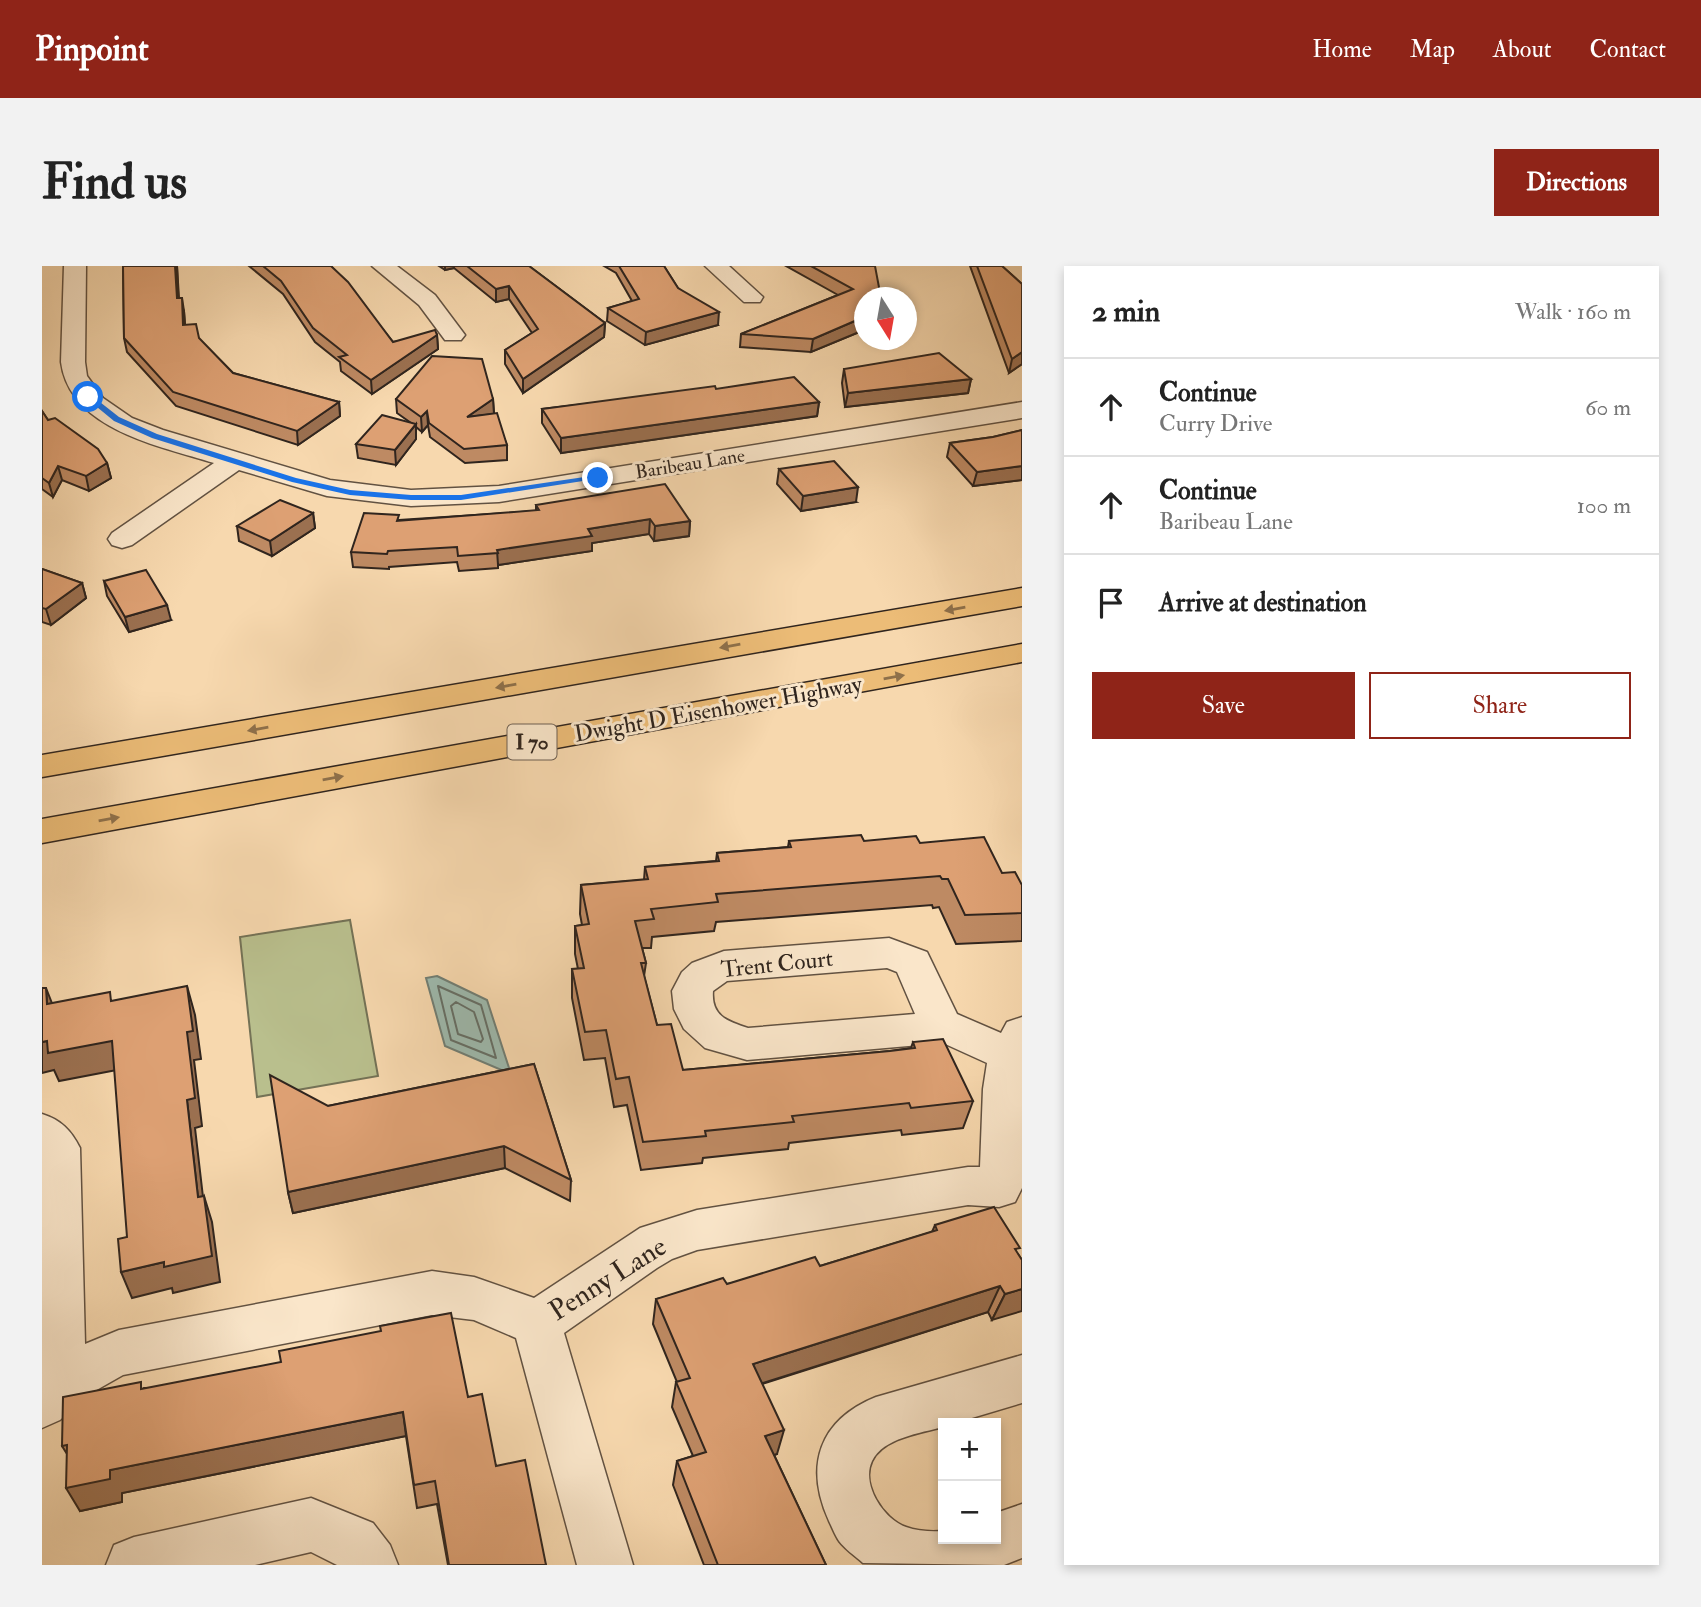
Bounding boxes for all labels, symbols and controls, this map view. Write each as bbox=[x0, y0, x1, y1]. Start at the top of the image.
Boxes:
text: Pinpoint bbox=[35, 29, 149, 70]
text: Home bbox=[1312, 34, 1372, 65]
text: Map bbox=[1410, 34, 1455, 65]
text: About bbox=[1493, 34, 1552, 65]
text: Contact bbox=[1590, 34, 1666, 65]
button: Directions bbox=[1494, 149, 1659, 216]
text: Find us bbox=[42, 152, 187, 213]
north arrow bbox=[854, 287, 917, 350]
text: 2 min bbox=[1092, 293, 1160, 330]
text: Walk · 160 m bbox=[1515, 297, 1631, 326]
text: Continue bbox=[1159, 377, 1257, 409]
route start bbox=[72, 381, 103, 412]
icon: ahead bbox=[1092, 388, 1130, 426]
text: 60 m bbox=[1585, 393, 1631, 422]
text: Curry Drive bbox=[1159, 409, 1272, 438]
street label: Baribeau Lane bbox=[634, 443, 747, 484]
route end bbox=[582, 462, 613, 493]
text: Continue bbox=[1159, 475, 1257, 507]
icon: ahead bbox=[1092, 486, 1130, 524]
text: 100 m bbox=[1577, 491, 1631, 520]
text: Baribeau Lane bbox=[1159, 507, 1293, 536]
icon: arrive bbox=[1092, 584, 1130, 622]
text: Arrive at destination bbox=[1159, 587, 1367, 619]
one-way arrow bbox=[944, 604, 966, 615]
one-way arrow bbox=[719, 641, 741, 652]
street label: Dwight D Eisenhower Highway bbox=[572, 669, 865, 749]
one-way arrow bbox=[883, 671, 905, 682]
button: Save bbox=[1092, 672, 1355, 739]
button: Share bbox=[1369, 672, 1631, 739]
one-way arrow bbox=[495, 681, 517, 692]
one-way arrow bbox=[247, 724, 269, 735]
road number: I 70 bbox=[508, 724, 556, 760]
one-way arrow bbox=[322, 772, 344, 783]
one-way arrow bbox=[98, 813, 120, 824]
street label: Trent Court bbox=[720, 944, 834, 984]
street label: Penny Lane bbox=[543, 1229, 674, 1329]
map controls bbox=[938, 1418, 1001, 1544]
button: + bbox=[938, 1418, 1001, 1481]
button: − bbox=[938, 1481, 1001, 1544]

